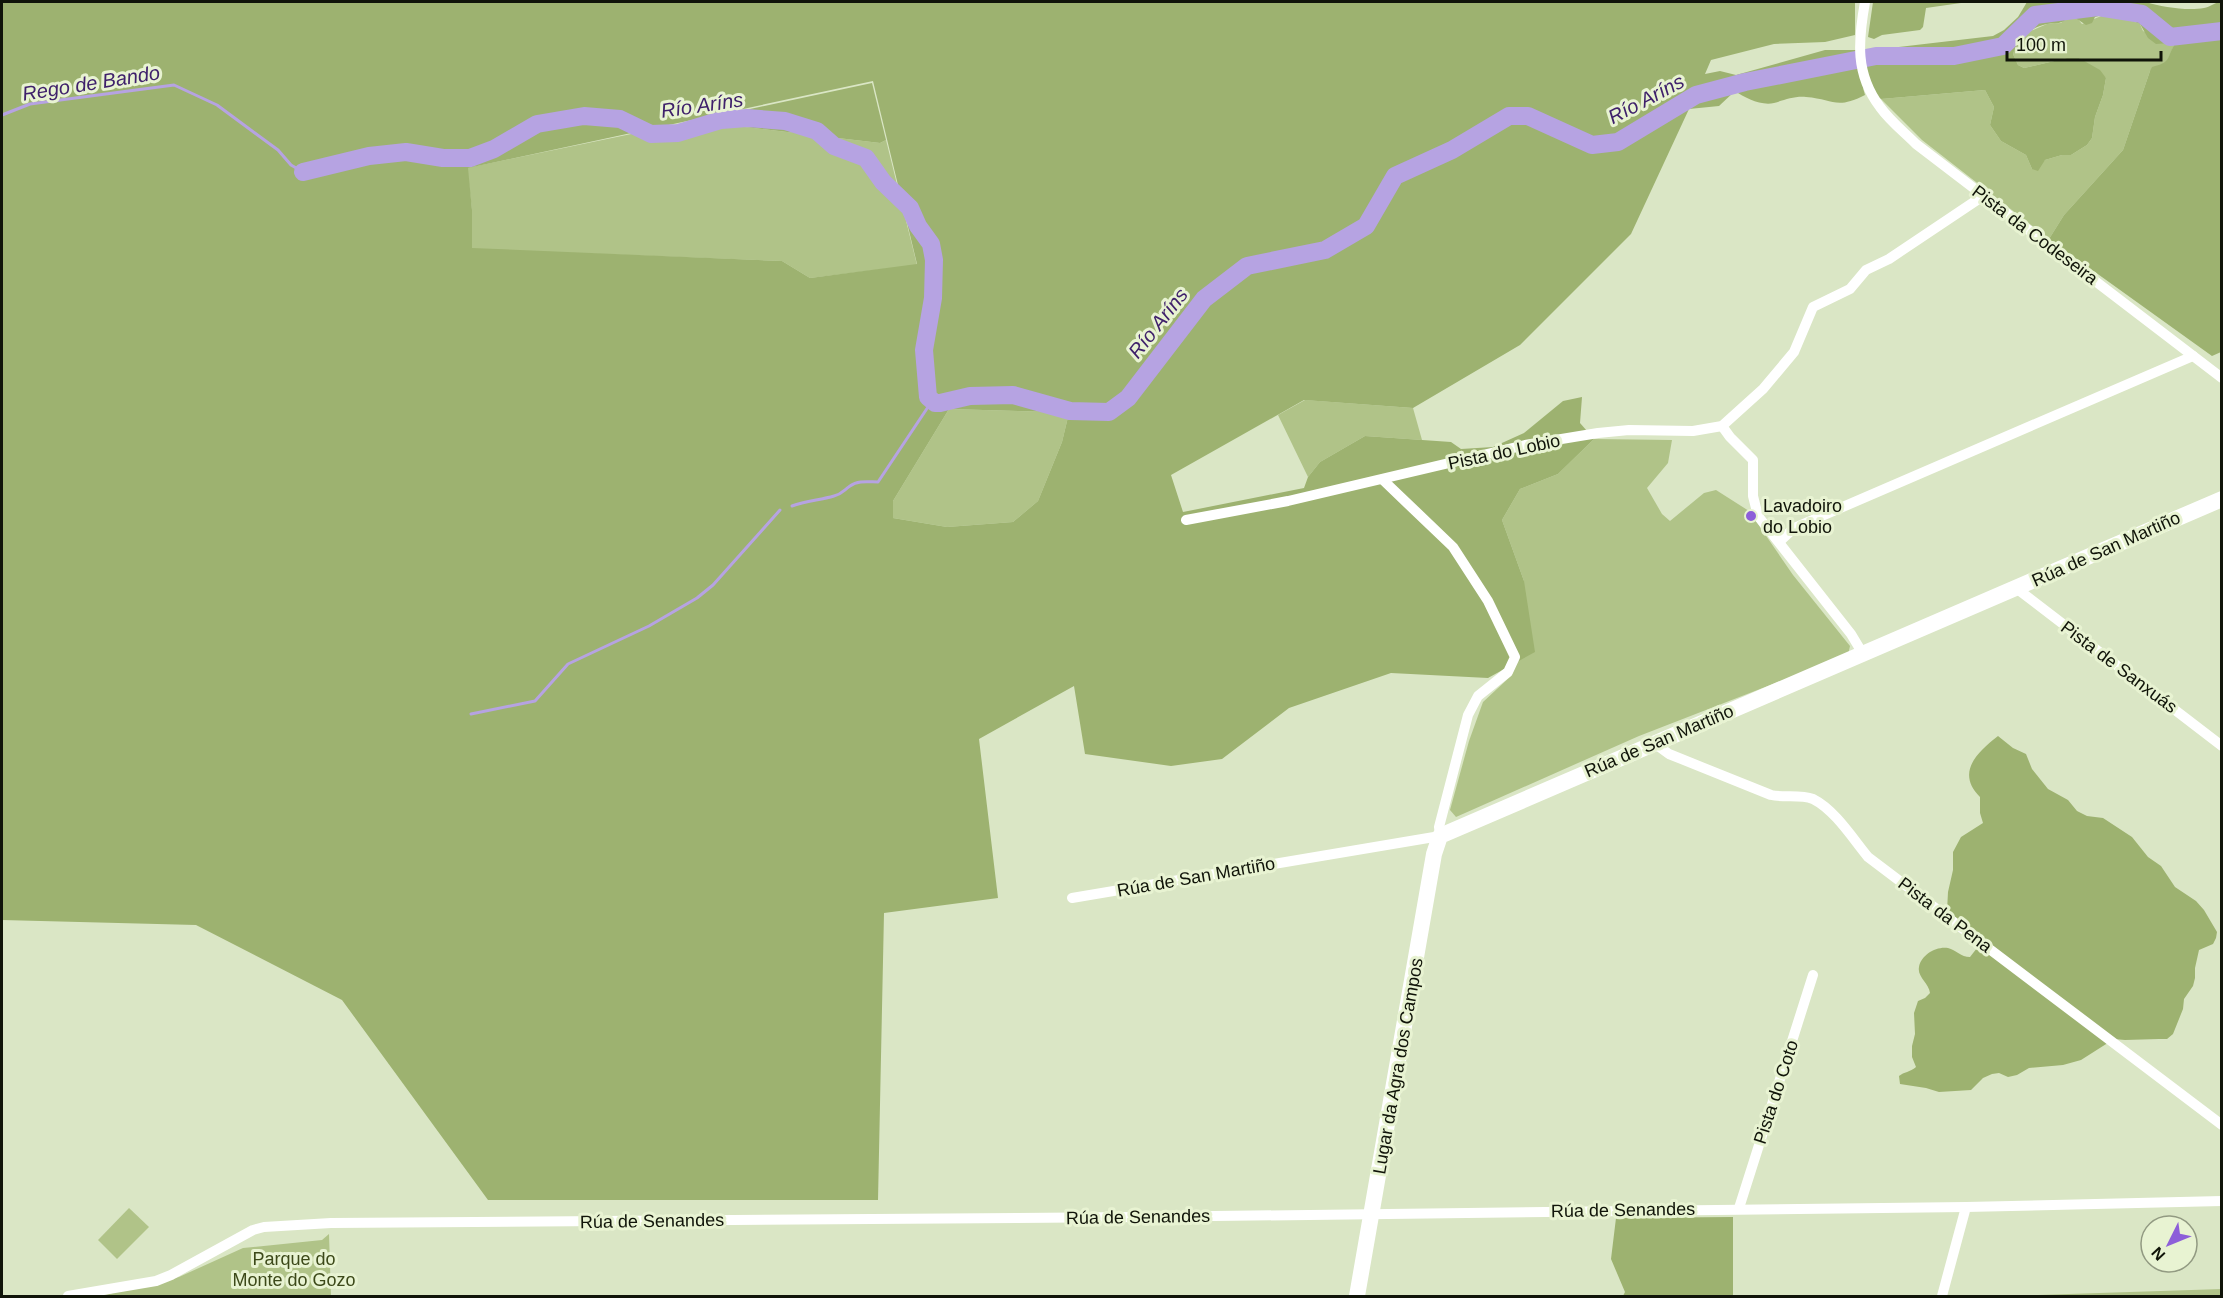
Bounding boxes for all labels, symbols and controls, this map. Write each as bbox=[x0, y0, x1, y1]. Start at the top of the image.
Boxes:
scale bar bbox=[2007, 24, 2162, 62]
text: 100 m bbox=[2016, 35, 2066, 55]
water label: Rego de Bando bbox=[21, 61, 161, 105]
water label: Río Aríns bbox=[1604, 70, 1688, 128]
water label: Río Aríns bbox=[660, 88, 744, 122]
street label: Pista da Codeseira bbox=[1968, 181, 2103, 289]
water label: Río Aríns bbox=[1124, 284, 1192, 362]
street label: Pista do Lobio bbox=[1446, 430, 1562, 474]
place label: Lavadoiro do Lobio bbox=[1763, 496, 1842, 537]
street label: Rúa de San Martiño bbox=[2029, 507, 2183, 591]
marker: Lavadoiro do Lobio bbox=[1744, 509, 1758, 523]
street label: Pista de Sanxuás bbox=[2057, 617, 2181, 717]
street label: Rúa de San Martiño bbox=[1581, 701, 1737, 781]
street label: Rúa de San Martiño bbox=[1115, 853, 1277, 901]
street label: Pista da Pena bbox=[1894, 873, 1997, 957]
street label: Lugar da Agra dos Campos bbox=[1369, 956, 1427, 1176]
street label: Pista do Coto bbox=[1750, 1038, 1802, 1146]
street label: Rúa de Senandes bbox=[1551, 1199, 1695, 1221]
street label: Rúa de Senandes bbox=[1066, 1206, 1210, 1228]
street label: Rúa de Senandes bbox=[580, 1210, 724, 1232]
north arrow bbox=[2139, 1214, 2199, 1274]
text: N bbox=[2148, 1244, 2169, 1264]
park label: Parque do Monte do Gozo bbox=[232, 1249, 356, 1290]

